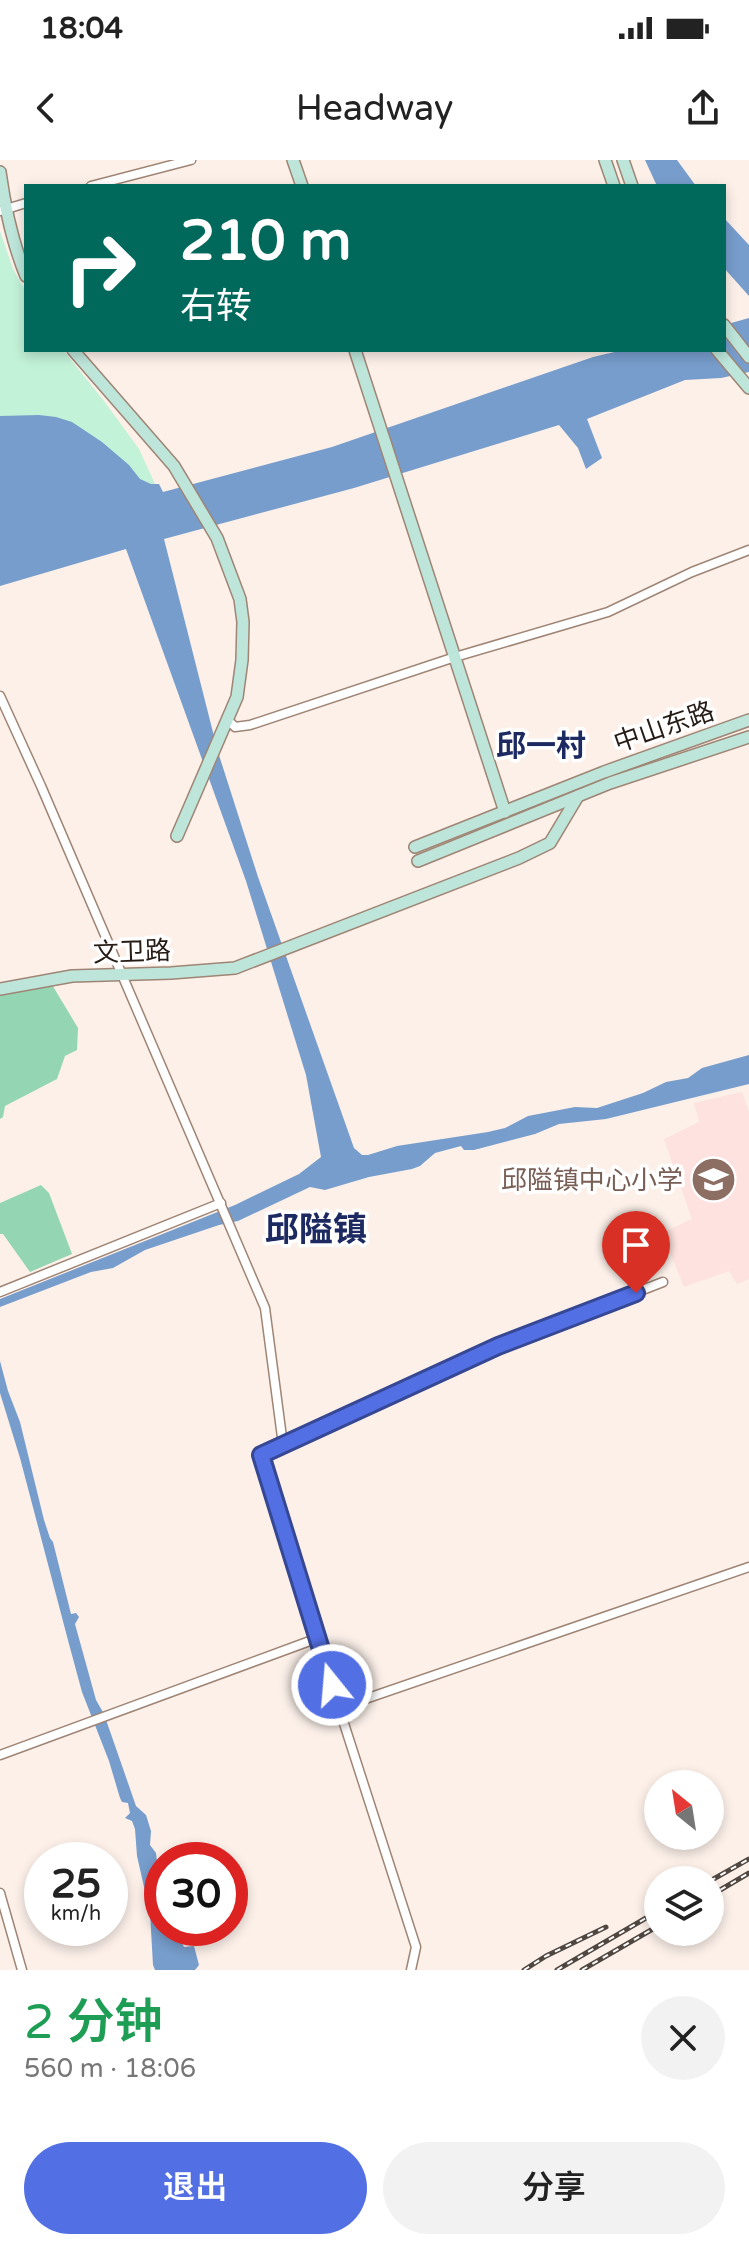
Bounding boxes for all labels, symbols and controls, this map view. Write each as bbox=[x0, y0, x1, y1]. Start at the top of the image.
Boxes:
text: 18:04 bbox=[40, 10, 123, 47]
icon: back bbox=[24, 86, 68, 130]
icon: share bbox=[681, 86, 725, 130]
text: Headway bbox=[296, 87, 453, 130]
text: 210 m bbox=[180, 208, 351, 275]
icon: right bbox=[48, 216, 152, 320]
text: 右转 bbox=[180, 285, 252, 328]
street label: 中山东路 bbox=[610, 695, 718, 759]
district label: 邱一村 bbox=[496, 728, 586, 765]
street label: 文卫路 bbox=[92, 935, 172, 969]
school or university icon: 邱隘镇中心小学 bbox=[690, 1156, 738, 1204]
place label: 邱隘镇中心小学 bbox=[501, 1165, 683, 1196]
district label: 邱隘镇 bbox=[265, 1210, 367, 1251]
pin bbox=[602, 1211, 670, 1293]
icon: arrive bbox=[614, 1223, 658, 1267]
position arrow bbox=[290, 1643, 374, 1727]
north arrow bbox=[644, 1770, 724, 1850]
map controls bbox=[644, 1770, 724, 1946]
speed limit sign: 30 bbox=[144, 1842, 248, 1946]
text: 25 bbox=[51, 1860, 101, 1908]
button: layers bbox=[644, 1866, 724, 1946]
text: km/h bbox=[51, 1902, 101, 1926]
text: 2 分钟 bbox=[24, 1994, 163, 2052]
button: close bbox=[641, 1996, 725, 2080]
text: 560 m · 18:06 bbox=[24, 2053, 196, 2084]
button: 退出 bbox=[24, 2142, 367, 2234]
button: 分享 bbox=[383, 2142, 725, 2234]

